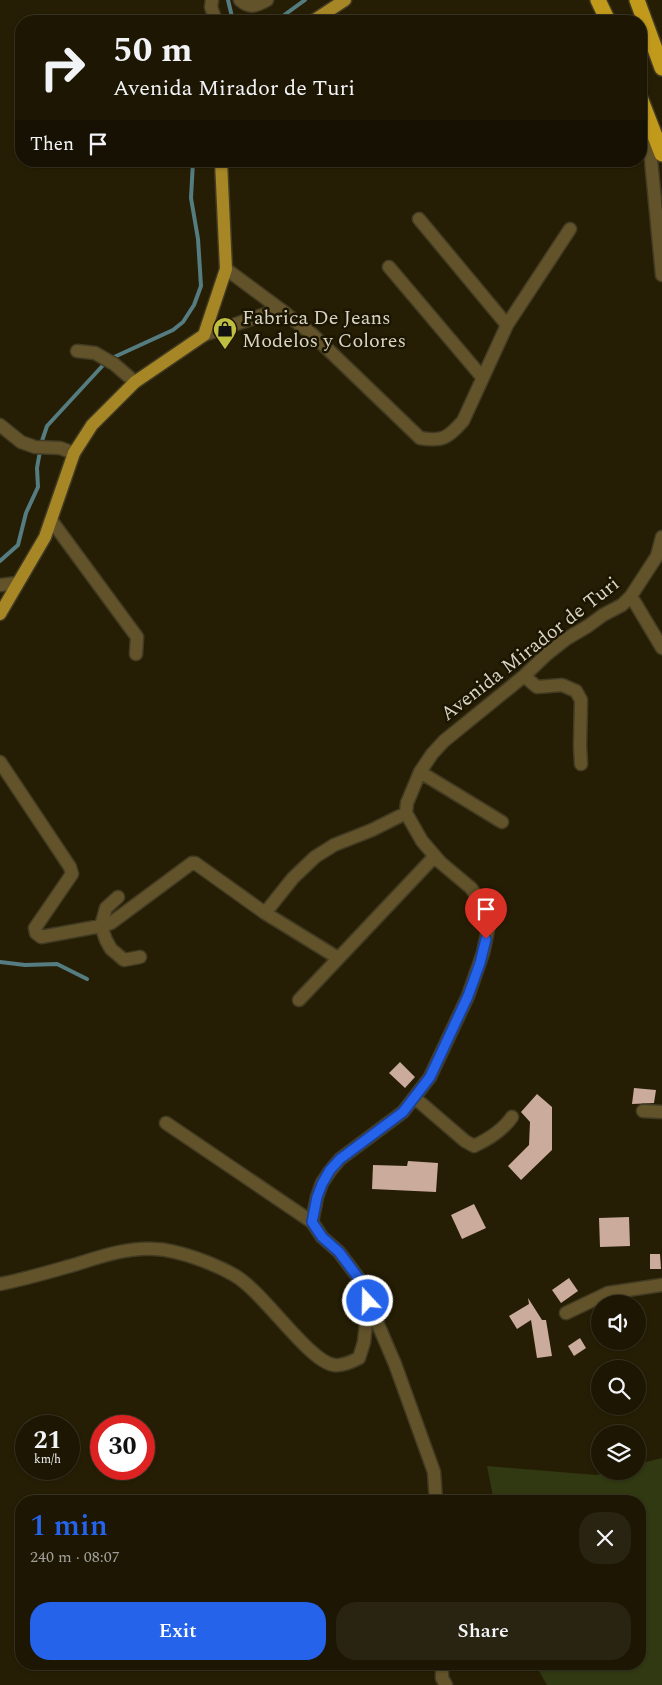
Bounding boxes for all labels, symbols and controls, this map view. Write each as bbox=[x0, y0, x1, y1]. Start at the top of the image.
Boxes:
text: 50 m bbox=[113, 24, 193, 77]
icon: right bbox=[30, 35, 95, 100]
text: Avenida Mirador de Turi bbox=[113, 72, 355, 105]
text: Then bbox=[30, 130, 74, 159]
icon: arrive bbox=[84, 130, 112, 158]
place label: Fabrica De Jeans Modelos y Colores bbox=[242, 303, 406, 356]
shop icon: Fabrica De Jeans Modelos y Colores bbox=[212, 316, 238, 350]
street label: Avenida Mirador de Turi bbox=[434, 569, 626, 729]
pin bbox=[465, 888, 507, 939]
icon: arrive bbox=[472, 895, 500, 923]
position arrow bbox=[341, 1274, 393, 1326]
map controls bbox=[591, 1295, 646, 1480]
button: sound bbox=[591, 1295, 646, 1350]
button: search bbox=[591, 1360, 646, 1415]
speed limit sign: 30 bbox=[90, 1415, 155, 1480]
text: 21 bbox=[33, 1422, 62, 1460]
button: layers bbox=[591, 1425, 646, 1480]
text: km/h bbox=[34, 1450, 61, 1469]
text: 1 min bbox=[30, 1503, 108, 1549]
button: close bbox=[579, 1512, 631, 1564]
text: 240 m · 08:07 bbox=[30, 1545, 120, 1569]
button: Exit bbox=[30, 1602, 326, 1660]
button: Share bbox=[336, 1602, 631, 1660]

